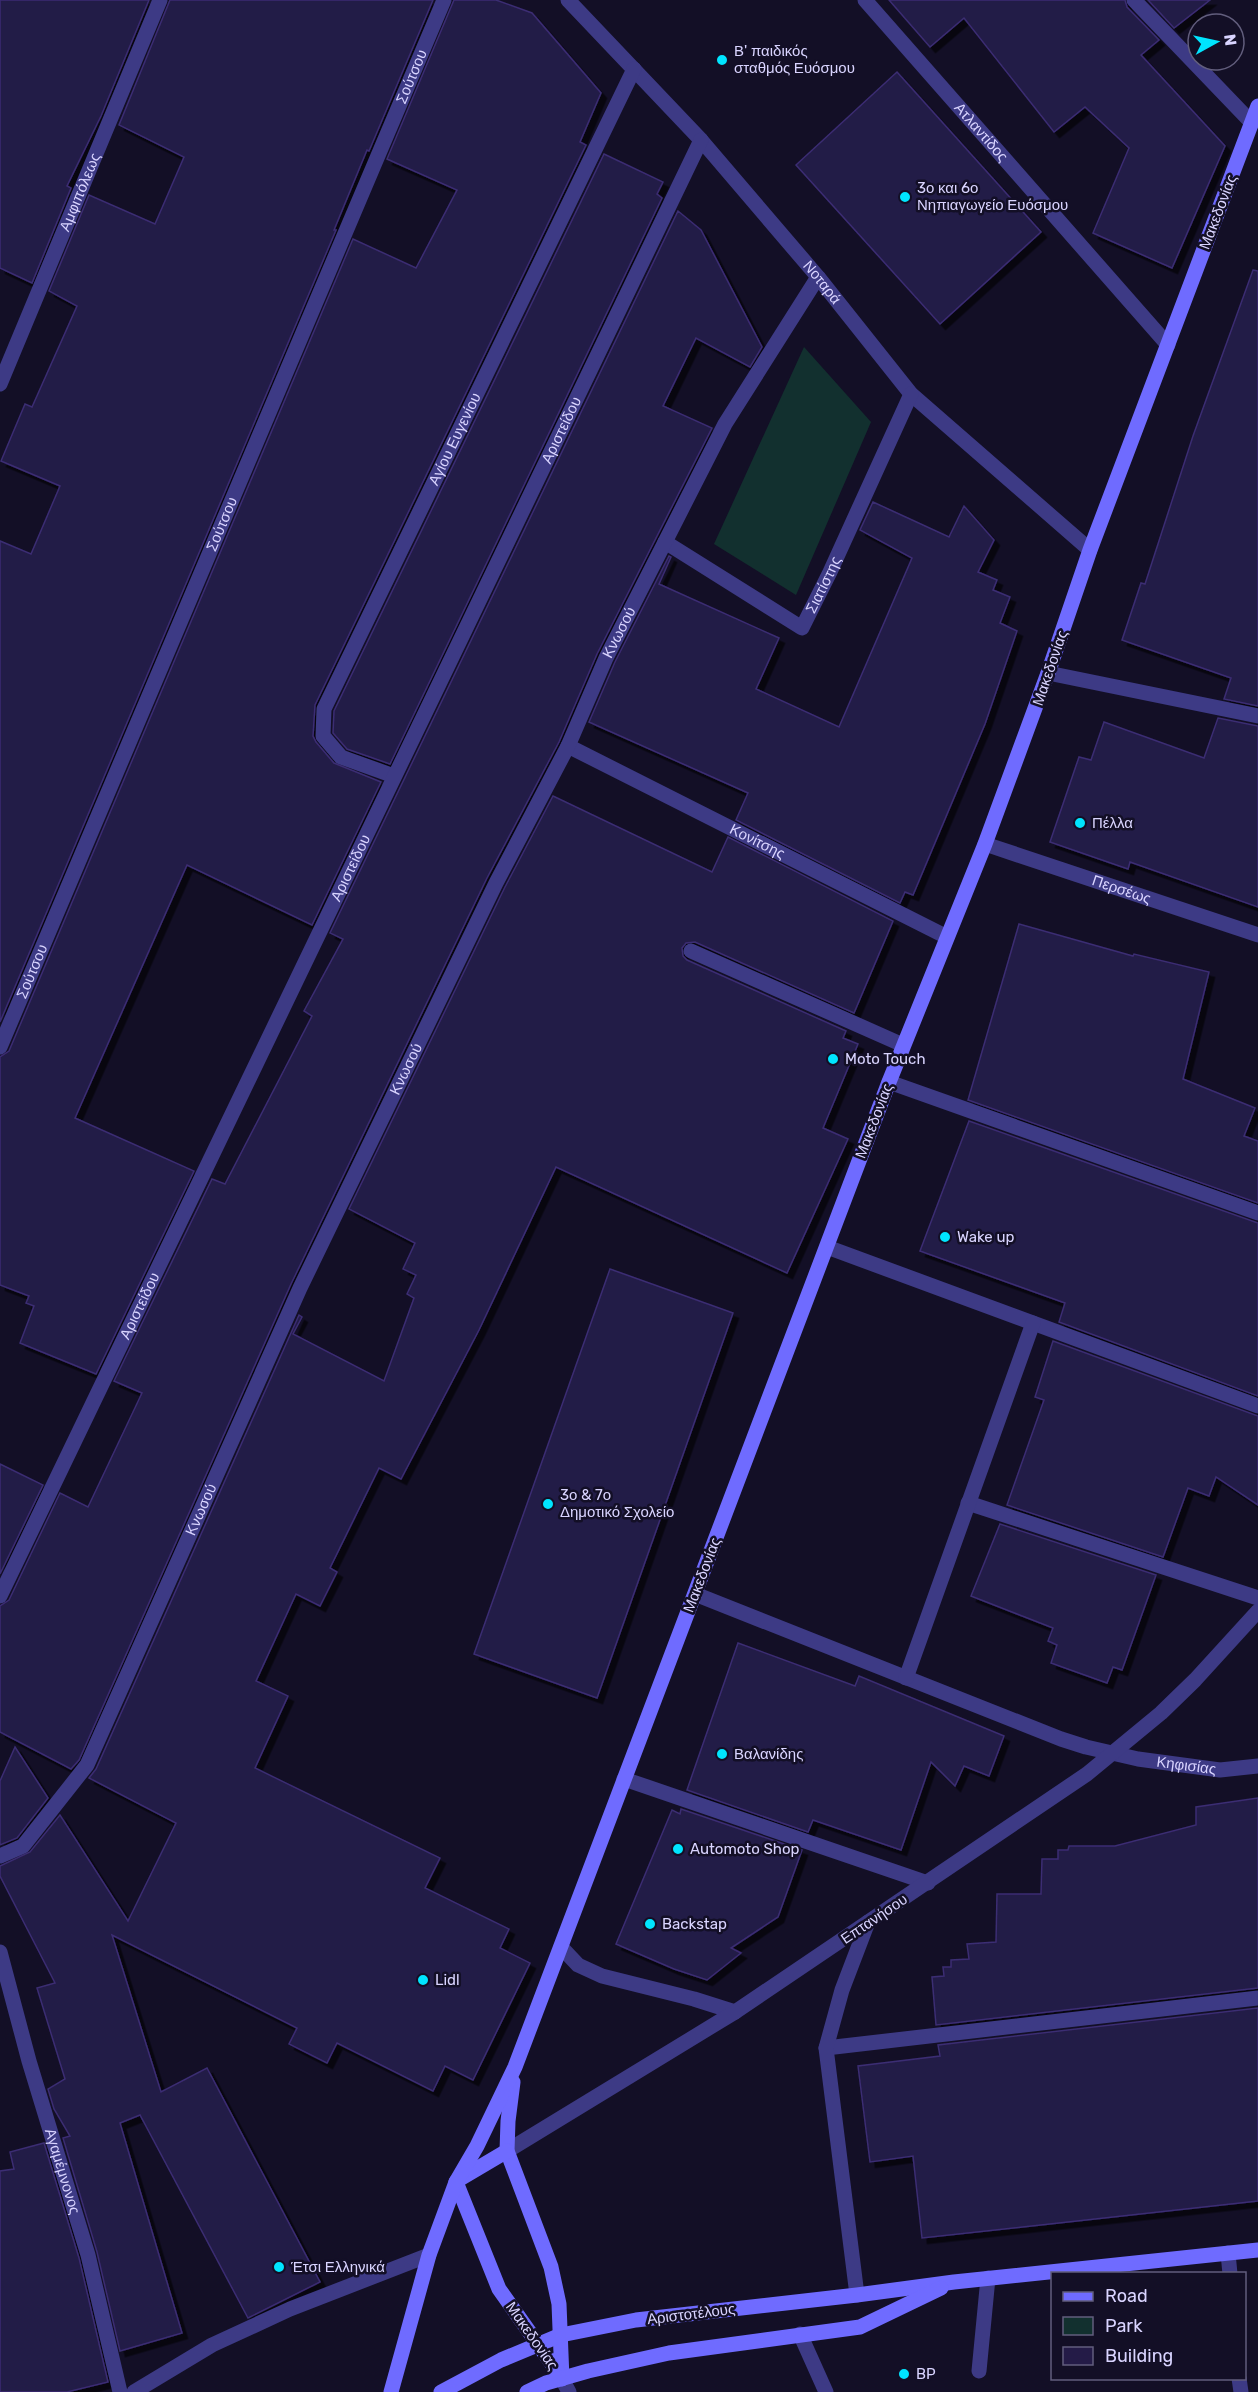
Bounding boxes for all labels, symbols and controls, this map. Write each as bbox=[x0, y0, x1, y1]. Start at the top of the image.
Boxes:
north arrow bbox=[1186, 12, 1246, 72]
text: N bbox=[1220, 33, 1241, 47]
place label: Β' παιδικός σταθμός Ευόσμου bbox=[734, 42, 855, 77]
street label: Σούτσου bbox=[392, 47, 431, 107]
marker: Β' παιδικός σταθμός Ευόσμου bbox=[715, 53, 729, 67]
street label: Ατλαντίδος bbox=[950, 99, 1012, 165]
street label: Αμφιπόλεως bbox=[56, 150, 104, 234]
street label: Μακεδονίας bbox=[1195, 172, 1241, 252]
place label: 3ο και 6ο Νηπιαγωγείο Ευόσμου bbox=[917, 179, 1068, 214]
marker: 3ο και 6ο Νηπιαγωγείο Ευόσμου bbox=[898, 190, 912, 204]
street label: Νοταρά bbox=[799, 257, 845, 308]
street label: Αγίου Ευγενίου bbox=[425, 390, 485, 488]
street label: Αριστείδου bbox=[538, 394, 585, 466]
street label: Σούτσου bbox=[202, 494, 241, 554]
street label: Σιατίστης bbox=[802, 553, 845, 616]
street label: Κνωσού bbox=[599, 604, 640, 661]
street label: Μακεδονίας bbox=[1029, 628, 1071, 708]
place label: Πέλλα bbox=[1092, 814, 1133, 832]
marker: Πέλλα bbox=[1073, 816, 1087, 830]
street label: Κονίτσης bbox=[727, 820, 788, 863]
street label: Αριστείδου bbox=[327, 832, 374, 904]
street label: Περσέως bbox=[1090, 871, 1153, 908]
street label: Σούτσου bbox=[13, 942, 51, 1001]
street label: Κνωσού bbox=[386, 1040, 426, 1098]
place label: Moto Touch bbox=[845, 1050, 926, 1068]
marker: Moto Touch bbox=[826, 1052, 840, 1066]
street label: Μακεδονίας bbox=[851, 1081, 897, 1161]
place label: Wake up bbox=[957, 1228, 1014, 1246]
marker: Wake up bbox=[938, 1230, 952, 1244]
street label: Αριστείδου bbox=[116, 1270, 163, 1342]
street label: Κνωσού bbox=[182, 1481, 220, 1538]
place label: 3ο & 7ο Δημοτικό Σχολείο bbox=[560, 1486, 674, 1521]
marker: 3ο & 7ο Δημοτικό Σχολείο bbox=[541, 1497, 555, 1511]
street label: Μακεδονίας bbox=[679, 1535, 725, 1615]
place label: Βαλανίδης bbox=[734, 1745, 803, 1763]
marker: Βαλανίδης bbox=[715, 1747, 729, 1761]
street label: Κηφισίας bbox=[1155, 1753, 1217, 1778]
place label: Automoto Shop bbox=[690, 1840, 800, 1858]
marker: Automoto Shop bbox=[671, 1842, 685, 1856]
street label: Επτανήσου bbox=[837, 1890, 911, 1948]
place label: Backstap bbox=[662, 1915, 727, 1933]
marker: Backstap bbox=[643, 1917, 657, 1931]
place label: Lidl bbox=[435, 1971, 460, 1989]
marker: Lidl bbox=[416, 1973, 430, 1987]
street label: Αγαμέμνονος bbox=[41, 2126, 84, 2216]
place label: Έτσι Ελληνικά bbox=[290, 2258, 385, 2276]
marker: Έτσι Ελληνικά bbox=[272, 2260, 286, 2274]
legend bbox=[1051, 2272, 1246, 2380]
text: Road bbox=[1105, 2285, 1148, 2307]
street label: Μακεδονίας bbox=[502, 2299, 562, 2373]
street label: Αριστοτέλους bbox=[646, 2300, 736, 2328]
text: Park bbox=[1105, 2315, 1143, 2337]
text: Building bbox=[1105, 2345, 1173, 2367]
place label: BP bbox=[916, 2365, 936, 2383]
marker: BP bbox=[897, 2367, 911, 2381]

